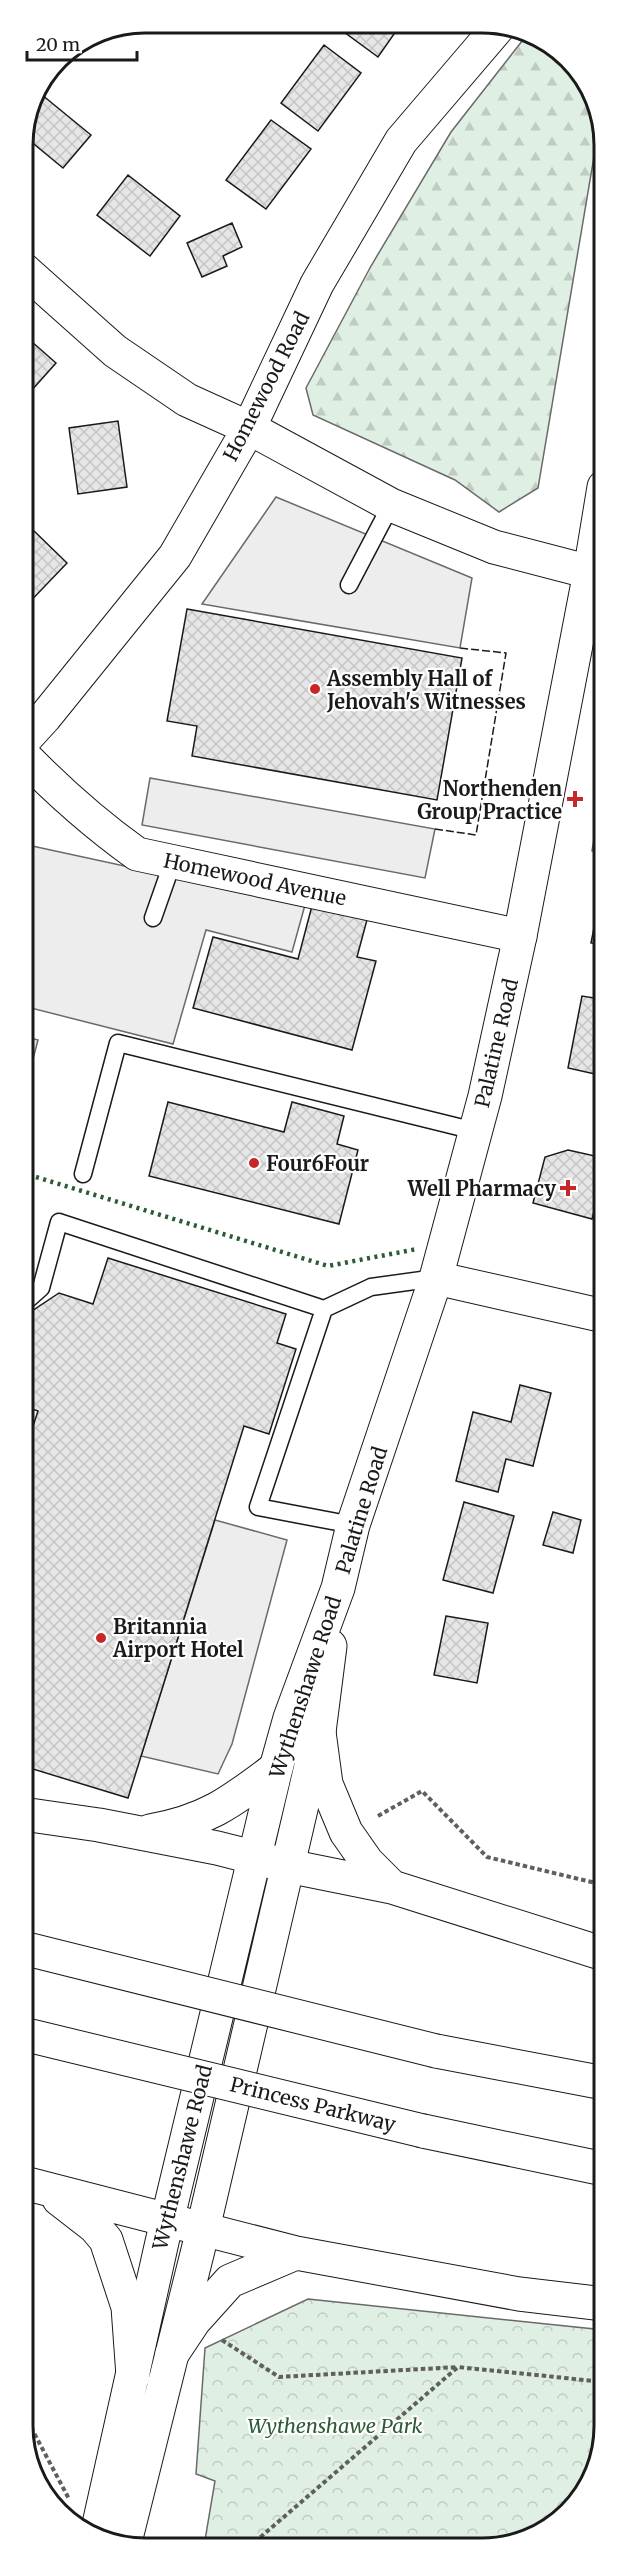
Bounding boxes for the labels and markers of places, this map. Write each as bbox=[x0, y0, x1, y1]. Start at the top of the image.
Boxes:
place label: Assembly Hall of Jehovah's Witnesses bbox=[326, 666, 526, 714]
marker: Assembly Hall of Jehovah's Witnesses bbox=[308, 682, 322, 696]
place label: Northenden Group Practice bbox=[417, 776, 562, 824]
marker: Northenden Group Practice bbox=[566, 790, 584, 808]
place label: Four6Four bbox=[266, 1151, 369, 1176]
marker: Four6Four bbox=[247, 1156, 261, 1170]
place label: Well Pharmacy bbox=[407, 1176, 556, 1201]
marker: Well Pharmacy bbox=[561, 1181, 575, 1195]
place label: Britannia Airport Hotel bbox=[112, 1614, 244, 1662]
marker: Britannia Airport Hotel bbox=[94, 1631, 108, 1645]

